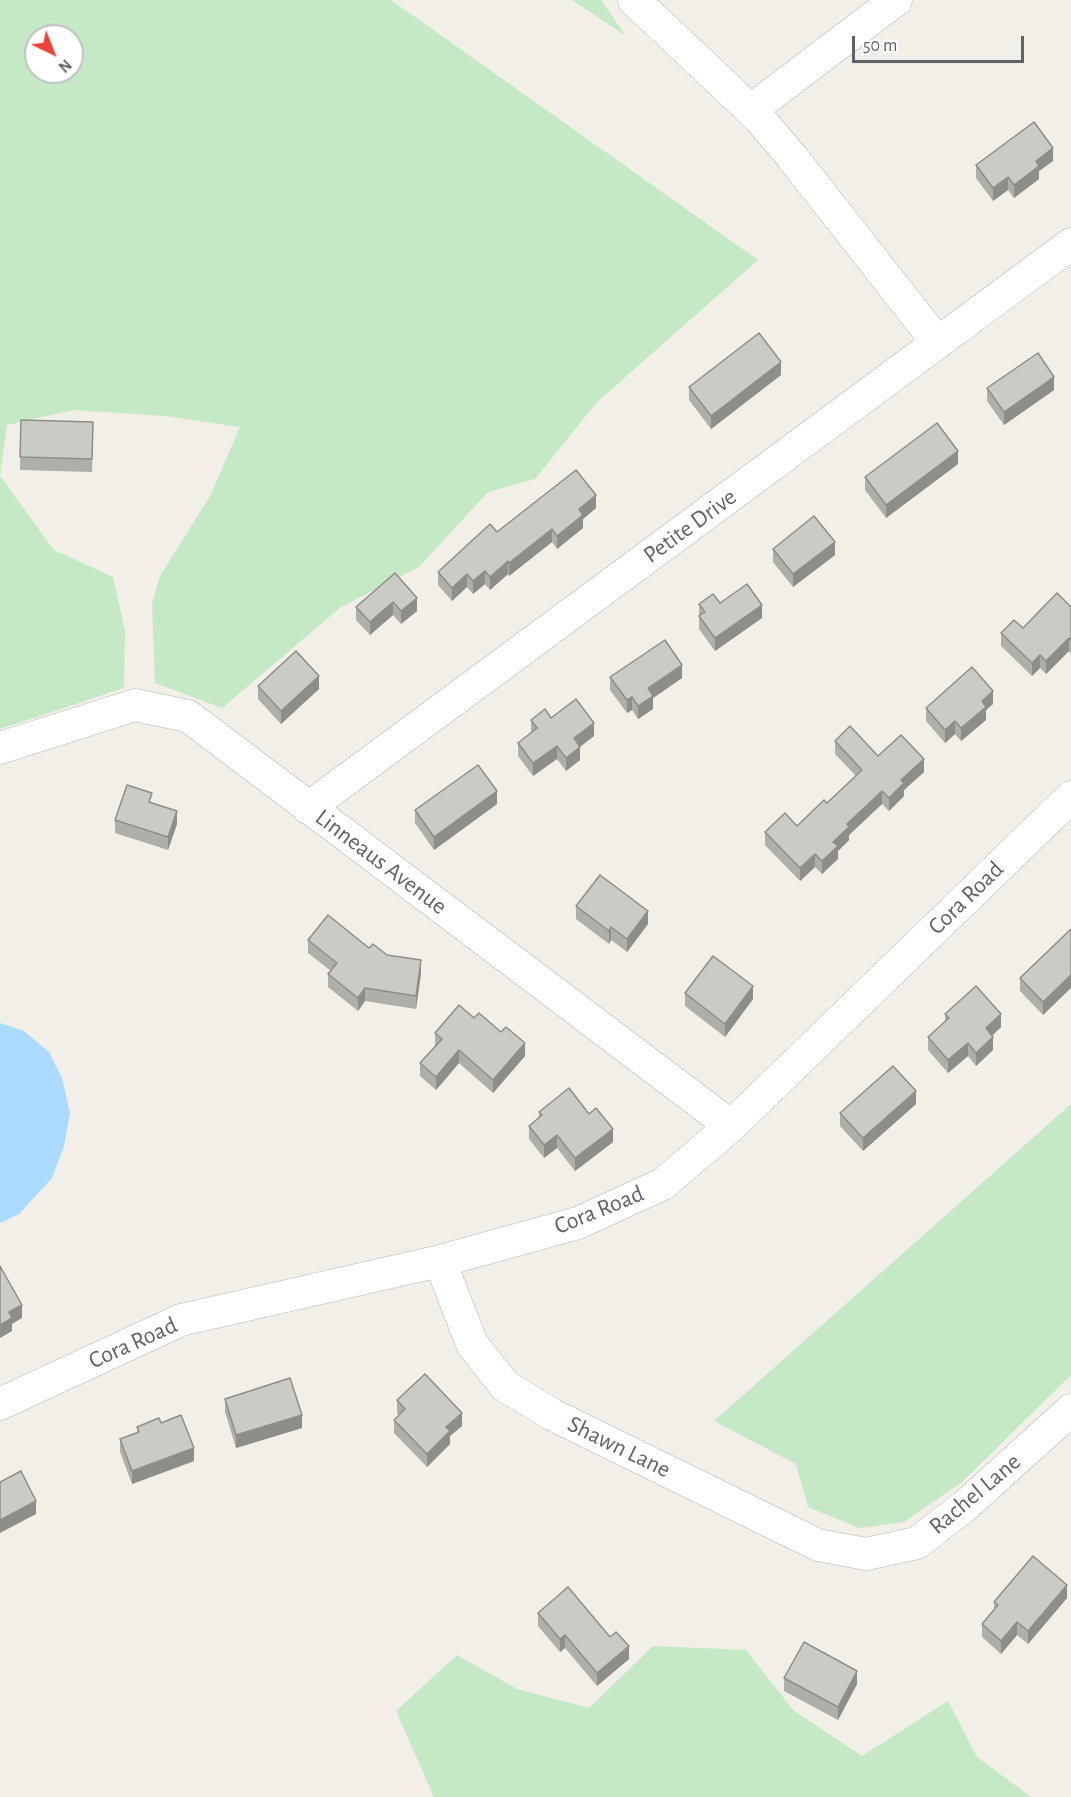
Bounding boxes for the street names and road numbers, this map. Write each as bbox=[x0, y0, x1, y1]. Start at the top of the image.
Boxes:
street label: Petite Drive bbox=[638, 483, 742, 569]
street label: Linneaus Avenue bbox=[309, 803, 453, 921]
street label: Cora Road bbox=[922, 855, 1010, 941]
street label: Cora Road bbox=[550, 1179, 648, 1241]
street label: Cora Road bbox=[84, 1311, 182, 1375]
street label: Shawn Lane bbox=[563, 1410, 675, 1484]
street label: Rachel Lane bbox=[923, 1447, 1027, 1541]

